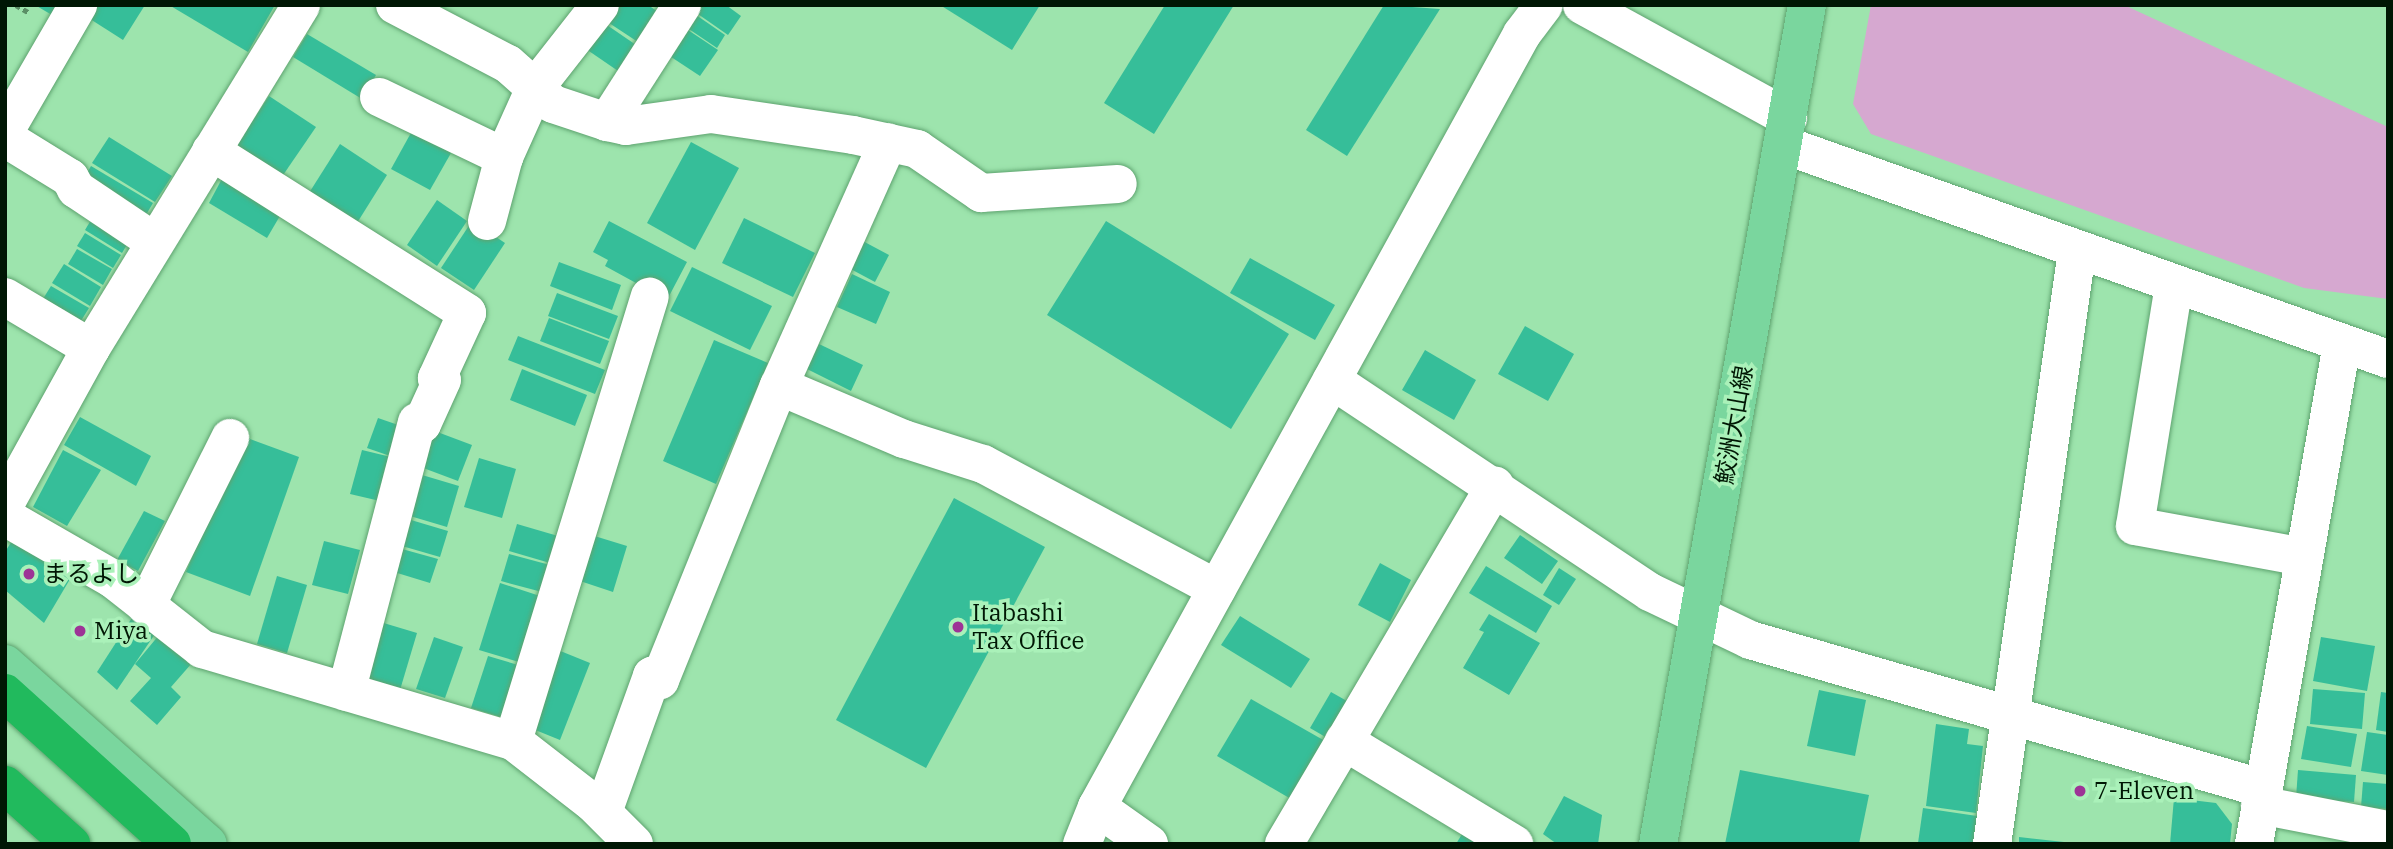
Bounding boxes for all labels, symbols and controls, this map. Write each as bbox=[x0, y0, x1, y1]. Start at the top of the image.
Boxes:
street label: 鮫洲大山線 bbox=[1709, 363, 1759, 487]
place label: まるよし bbox=[43, 560, 139, 588]
marker: まるよし bbox=[21, 566, 37, 582]
place label: Itabashi Tax Office bbox=[972, 599, 1084, 655]
place label: Miya bbox=[94, 617, 148, 645]
marker: Itabashi Tax Office bbox=[950, 619, 966, 635]
marker: Miya bbox=[72, 623, 88, 639]
place label: 7-Eleven bbox=[2094, 777, 2194, 805]
marker: 7-Eleven bbox=[2072, 783, 2088, 799]

